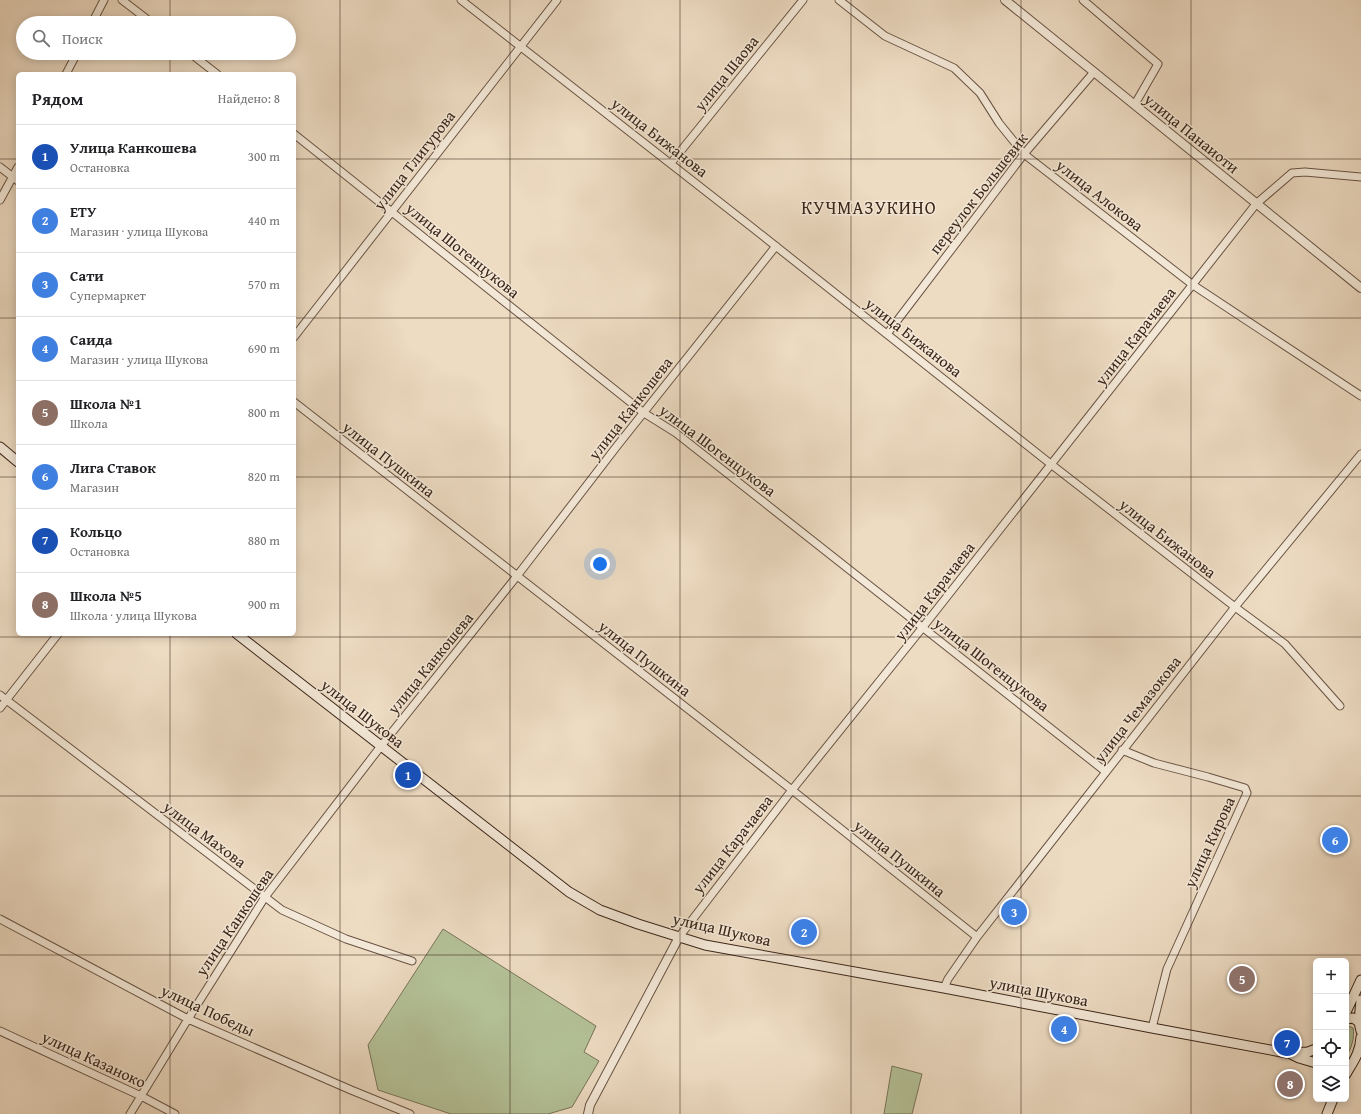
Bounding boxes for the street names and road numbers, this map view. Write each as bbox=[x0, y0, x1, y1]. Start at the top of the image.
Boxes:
street label: улица Шаова bbox=[687, 30, 764, 117]
street label: улица Панаиоти bbox=[1138, 86, 1245, 179]
street label: улица Бижанова bbox=[606, 91, 714, 183]
street label: улица Тлигурова bbox=[367, 105, 461, 216]
street label: переулок Большевик bbox=[923, 127, 1034, 259]
street label: улица Алокова bbox=[1050, 153, 1149, 237]
street label: улица Шогенцукова bbox=[400, 196, 526, 304]
street label: улица Карачаева bbox=[1088, 281, 1181, 391]
street label: улица Бижанова bbox=[860, 291, 968, 383]
street label: улица Канкошева bbox=[581, 351, 678, 465]
street label: улица Шогенцукова bbox=[654, 397, 782, 502]
street label: улица Пушкина bbox=[337, 414, 441, 503]
street label: улица Бижанова bbox=[1114, 492, 1222, 584]
street label: улица Карачаева bbox=[887, 536, 980, 646]
street label: улица Канкошева bbox=[381, 607, 479, 720]
street label: улица Шогенцукова bbox=[928, 611, 1055, 717]
street label: улица Пушкина bbox=[593, 613, 697, 702]
street label: улица Чемазокова bbox=[1087, 650, 1187, 768]
street label: улица Шукова bbox=[315, 672, 410, 754]
street label: улица Карачаева bbox=[685, 789, 778, 899]
street label: улица Кирова bbox=[1177, 792, 1241, 893]
street label: улица Махова bbox=[158, 794, 252, 873]
street label: улица Пушкина bbox=[848, 813, 951, 903]
street label: улица Канкошева bbox=[189, 863, 279, 981]
street label: улица Шукова bbox=[670, 906, 774, 952]
street label: улица Шукова bbox=[987, 969, 1091, 1012]
street label: улица Победы bbox=[156, 977, 259, 1042]
street label: улица Казаноко bbox=[37, 1024, 150, 1094]

